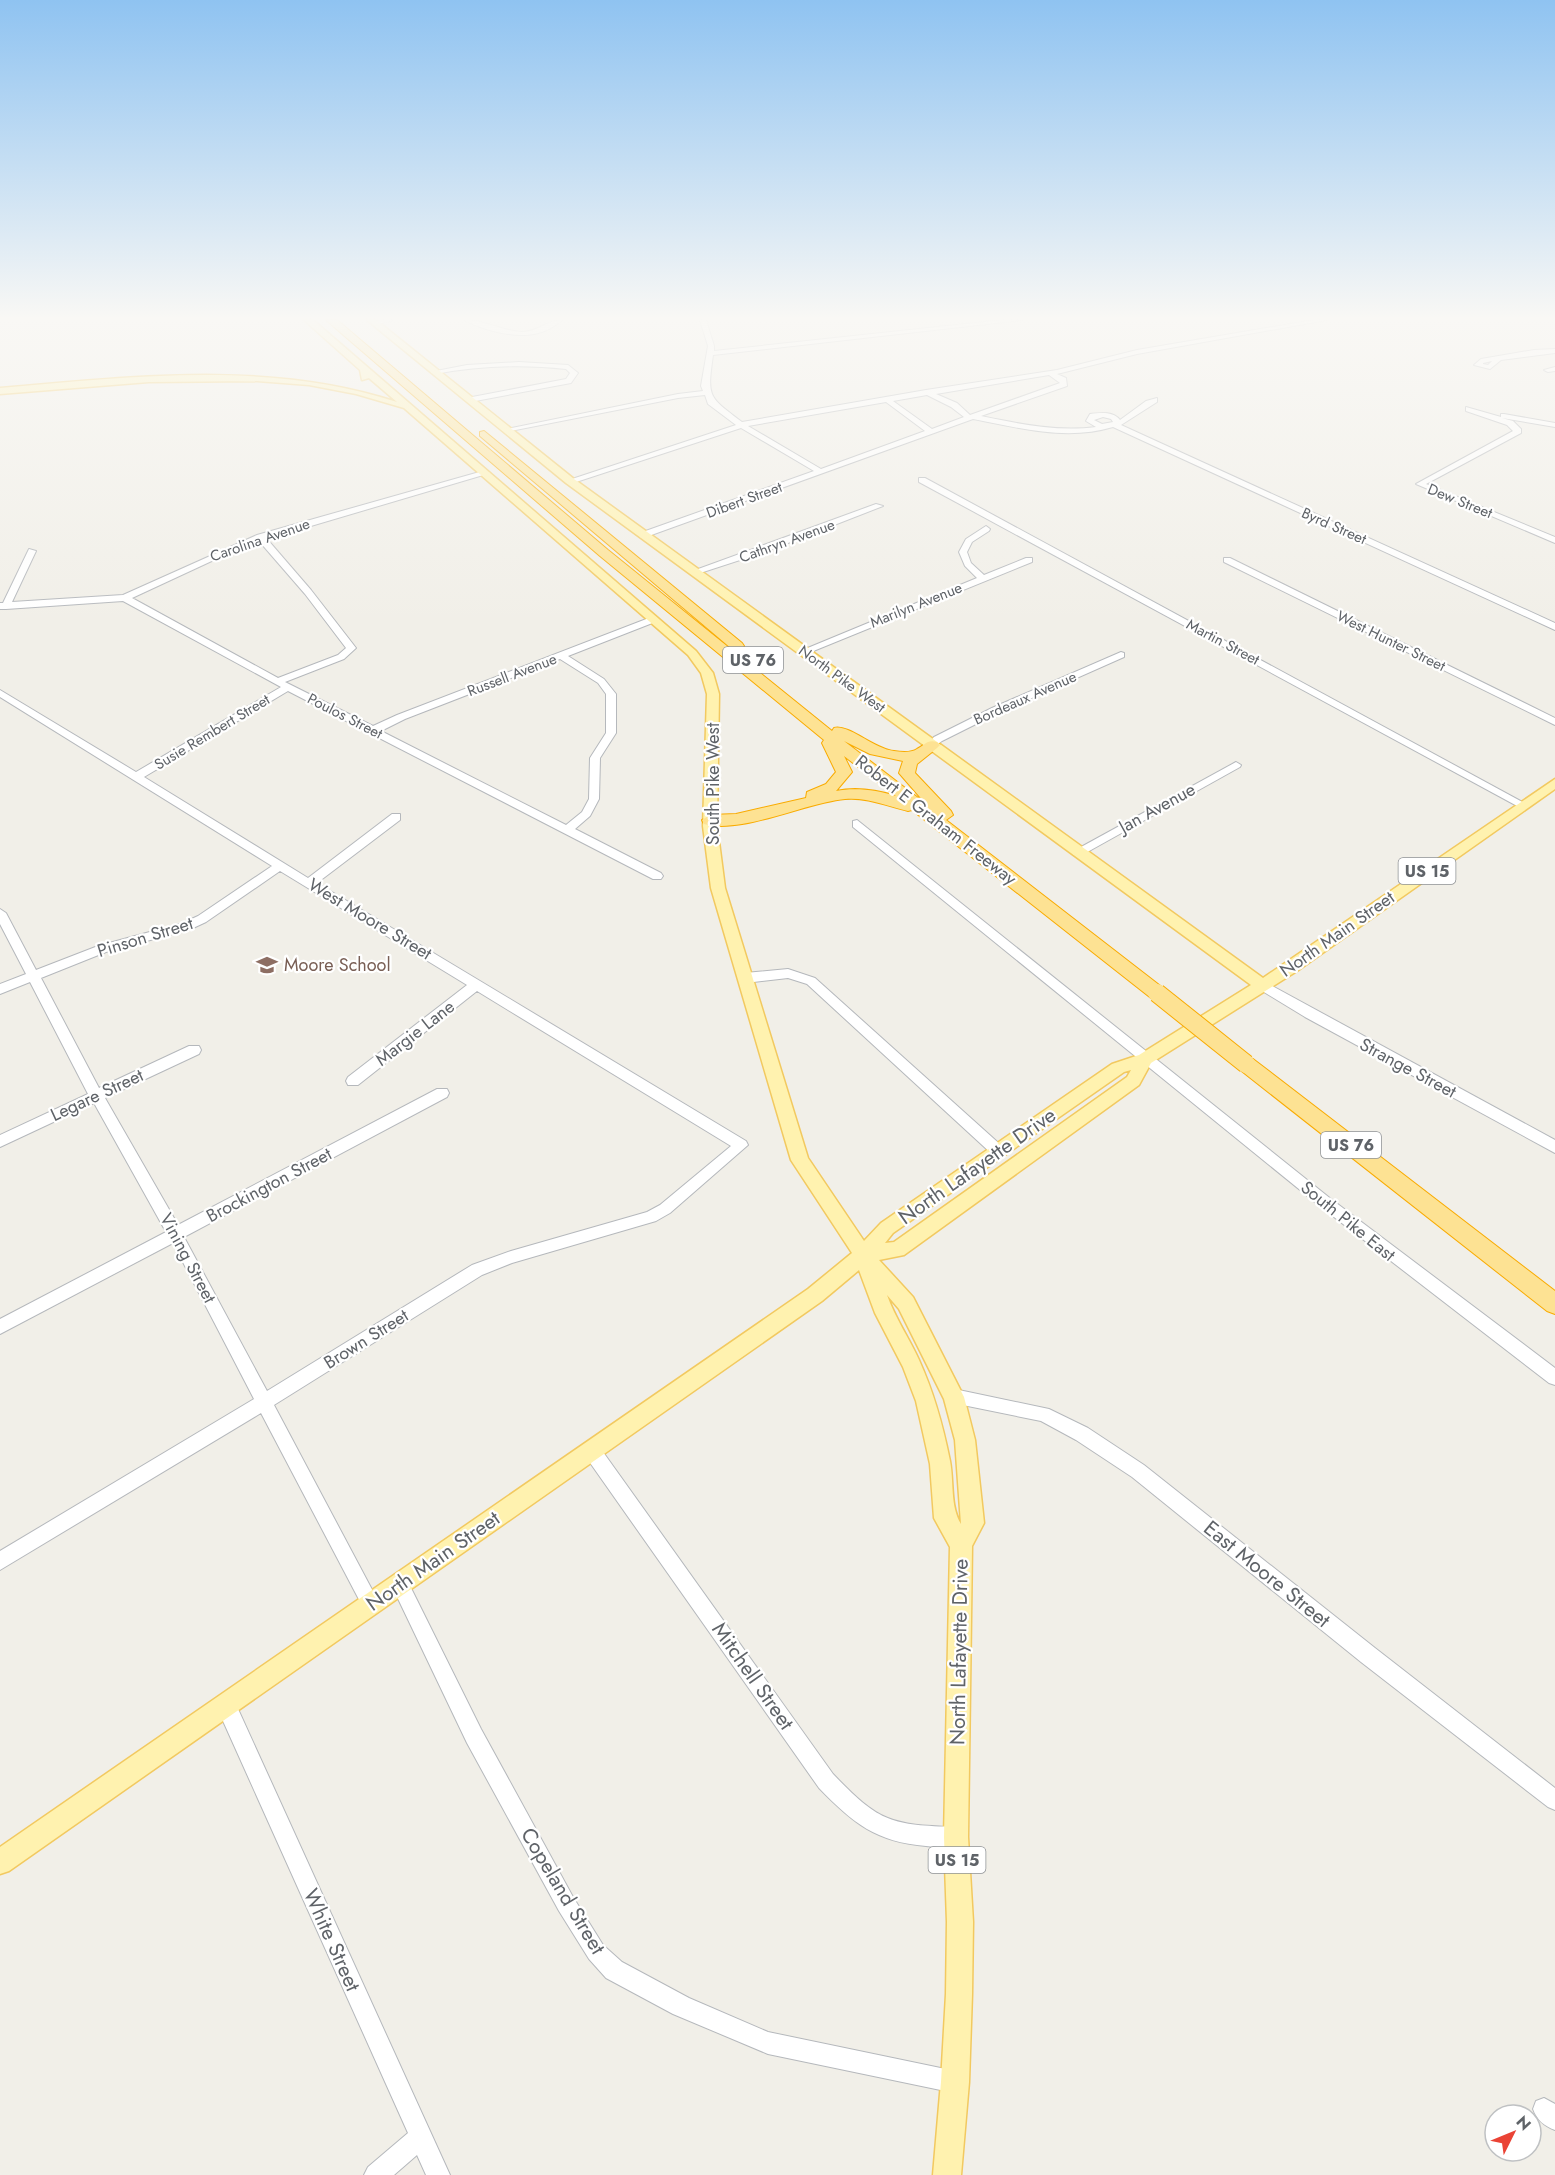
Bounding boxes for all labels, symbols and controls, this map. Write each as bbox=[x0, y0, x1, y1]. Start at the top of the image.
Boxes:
street label: Dibert Street bbox=[703, 476, 785, 524]
street label: Dew Street bbox=[1424, 478, 1496, 524]
street label: Byrd Street bbox=[1298, 502, 1370, 550]
street label: Carolina Avenue bbox=[207, 513, 313, 567]
street label: Cathryn Avenue bbox=[736, 513, 838, 568]
street label: Marilyn Avenue bbox=[867, 576, 966, 633]
street label: West Hunter Street bbox=[1333, 605, 1450, 677]
street label: Martin Street bbox=[1182, 613, 1264, 671]
street label: North Pike West bbox=[794, 640, 890, 718]
road number: US 76 bbox=[723, 647, 783, 673]
street label: Russell Avenue bbox=[464, 648, 560, 702]
street label: Bordeaux Avenue bbox=[970, 665, 1080, 731]
street label: Poulos Street bbox=[304, 688, 387, 745]
street label: Susie Rembert Street bbox=[150, 689, 274, 775]
street label: South Pike West bbox=[700, 722, 726, 845]
street label: Robert E Graham Freeway bbox=[850, 749, 1022, 891]
street label: Jan Avenue bbox=[1112, 776, 1200, 841]
road number: US 15 bbox=[1398, 858, 1456, 884]
street label: West Moore Street bbox=[303, 872, 437, 967]
street label: North Main Street bbox=[1274, 884, 1400, 983]
street label: Pinson Street bbox=[94, 910, 197, 964]
place label: Moore School bbox=[284, 952, 391, 978]
school or university icon: Moore School bbox=[255, 953, 279, 977]
street label: Margie Lane bbox=[370, 994, 460, 1072]
street label: Strange Street bbox=[1355, 1032, 1462, 1105]
street label: Legare Street bbox=[46, 1062, 148, 1128]
street label: North Lafayette Drive bbox=[892, 1100, 1062, 1232]
road number: US 76 bbox=[1321, 1132, 1381, 1158]
street label: Brockington Street bbox=[202, 1141, 337, 1229]
street label: South Pike East bbox=[1295, 1175, 1402, 1268]
street label: Vining Street bbox=[153, 1208, 223, 1308]
street label: Brown Street bbox=[319, 1302, 414, 1375]
street label: North Main Street bbox=[360, 1504, 506, 1618]
street label: East Moore Street bbox=[1197, 1513, 1337, 1635]
street label: North Lafayette Drive bbox=[942, 1558, 976, 1745]
street label: Mitchell Street bbox=[705, 1616, 801, 1736]
street label: Copeland Street bbox=[513, 1822, 613, 1960]
road number: US 15 bbox=[928, 1847, 986, 1873]
street label: White Street bbox=[296, 1884, 368, 1996]
north arrow bbox=[1483, 2103, 1543, 2163]
text: N bbox=[1511, 2111, 1536, 2136]

